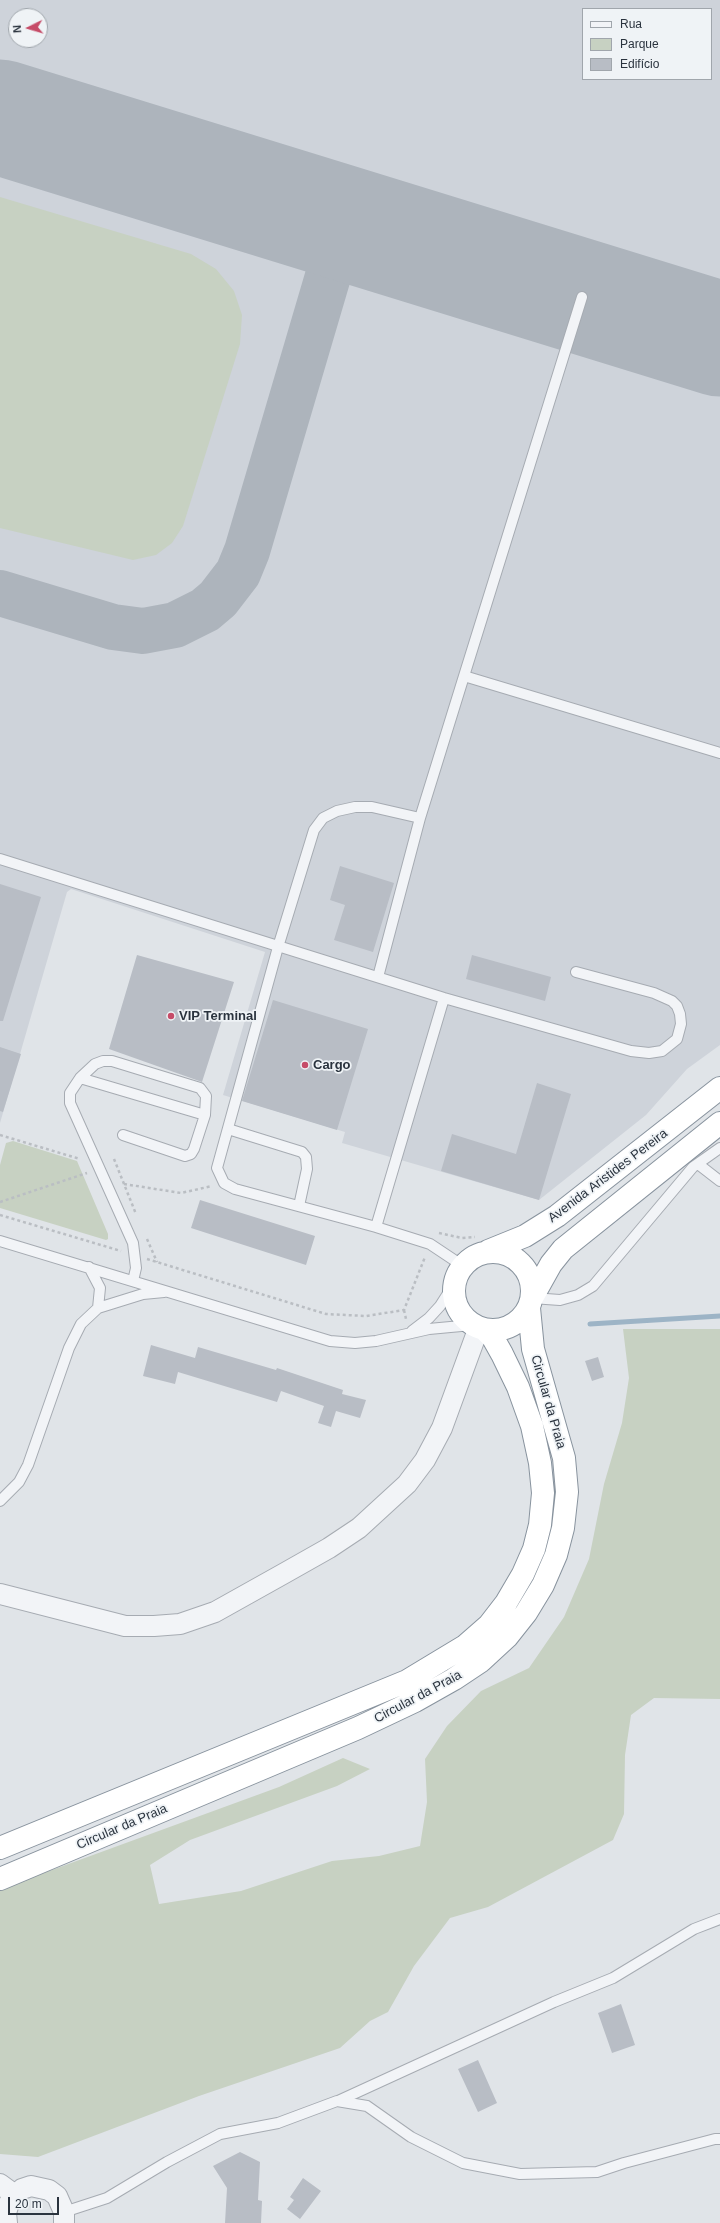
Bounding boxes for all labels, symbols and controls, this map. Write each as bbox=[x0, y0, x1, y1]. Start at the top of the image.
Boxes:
north arrow bbox=[8, 8, 48, 48]
legend bbox=[582, 8, 712, 80]
text: Rua bbox=[620, 17, 642, 31]
text: N bbox=[11, 24, 23, 33]
text: Parque bbox=[620, 37, 659, 51]
text: Edifício bbox=[620, 57, 659, 71]
place label: VIP Terminal bbox=[179, 1008, 257, 1024]
marker: VIP Terminal bbox=[166, 1011, 176, 1021]
place label: Cargo bbox=[313, 1057, 351, 1073]
marker: Cargo bbox=[300, 1060, 310, 1070]
street label: Avenida Aristides Pereira bbox=[545, 1126, 671, 1226]
street label: Circular da Praia bbox=[527, 1353, 569, 1451]
street label: Circular da Praia bbox=[372, 1667, 464, 1727]
street label: Circular da Praia bbox=[74, 1801, 170, 1853]
scale bar bbox=[10, 2189, 61, 2215]
text: 20 m bbox=[15, 2197, 42, 2211]

